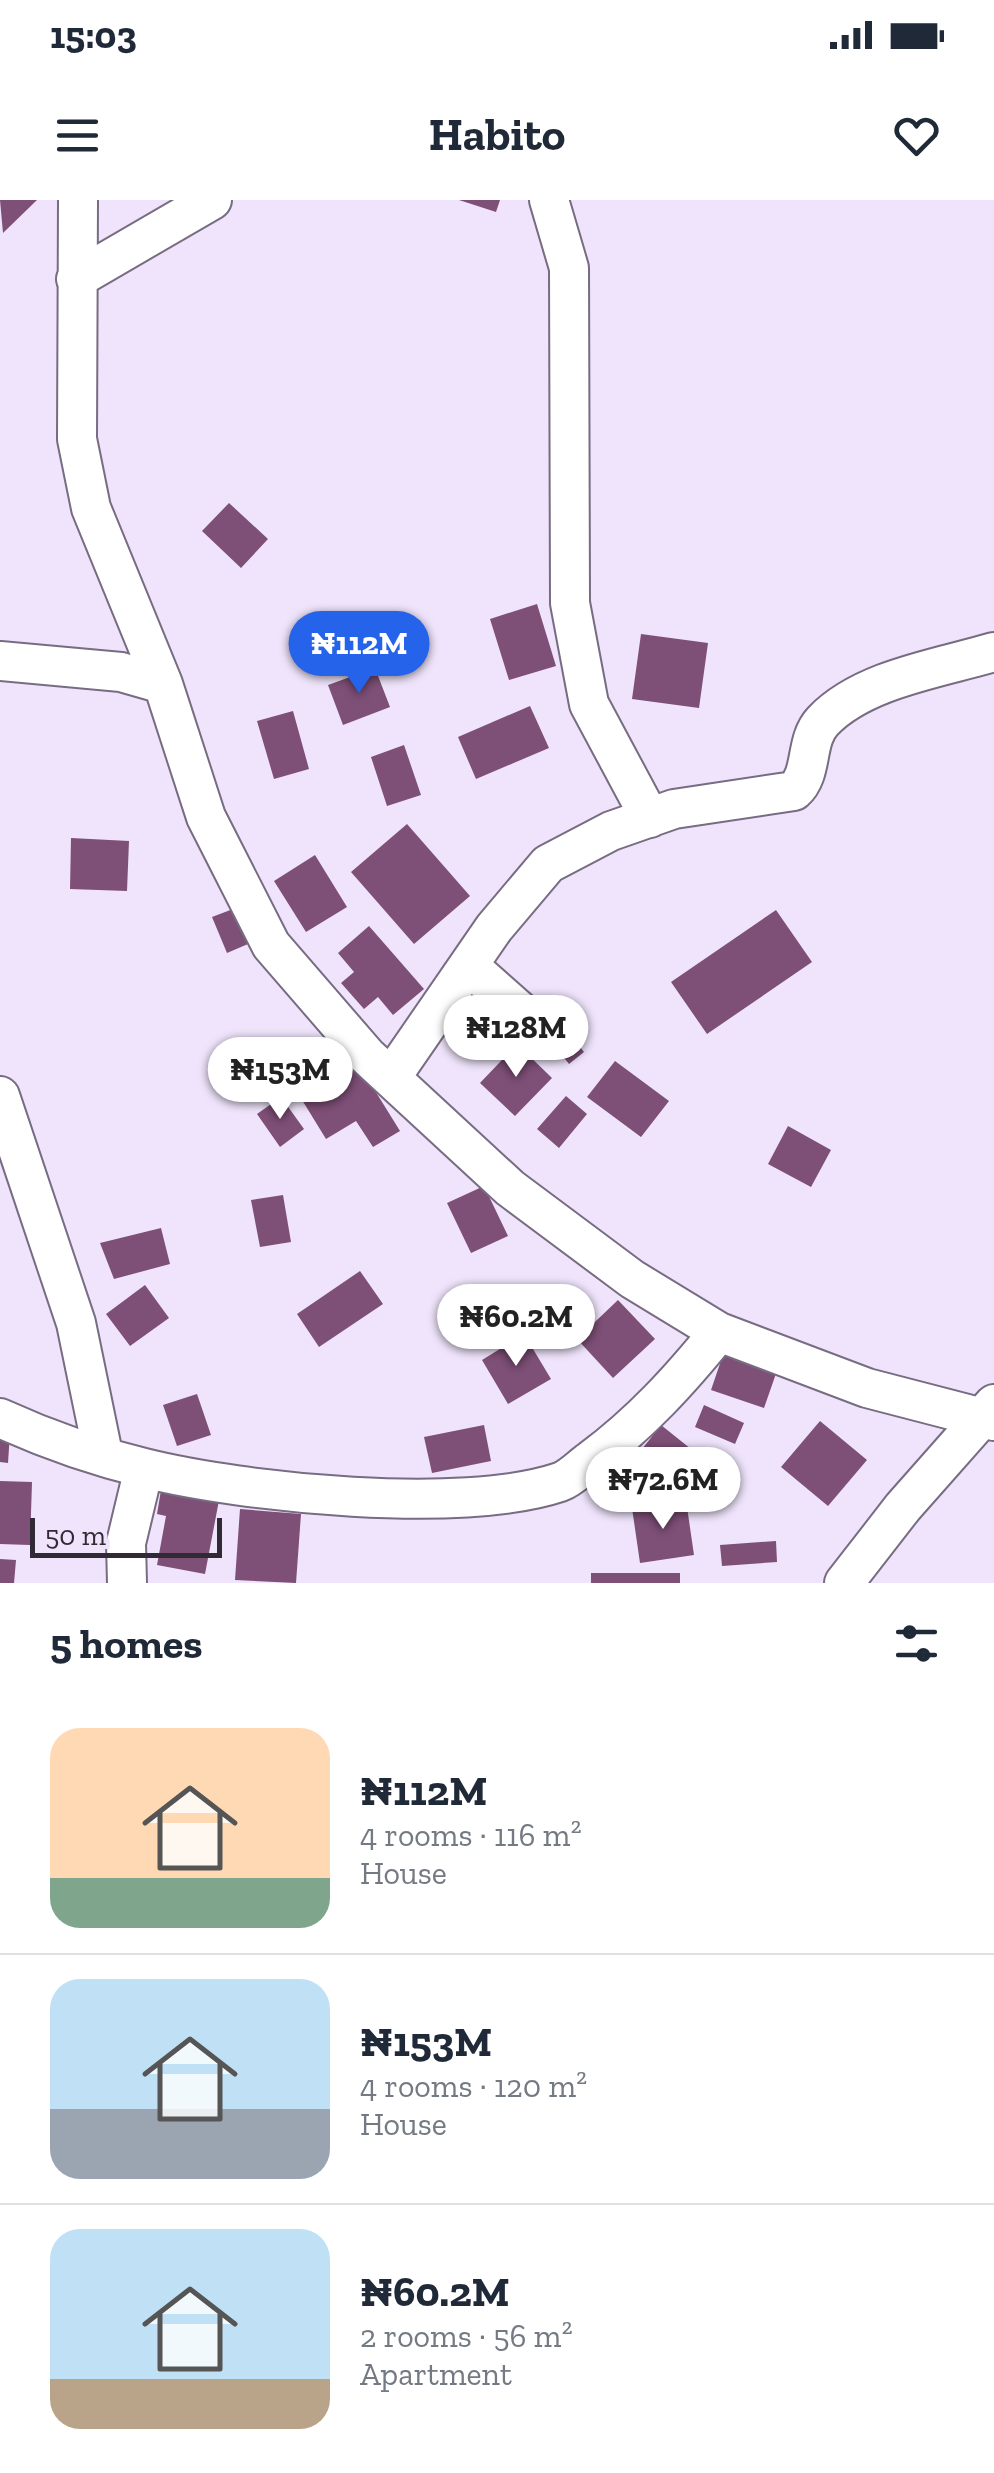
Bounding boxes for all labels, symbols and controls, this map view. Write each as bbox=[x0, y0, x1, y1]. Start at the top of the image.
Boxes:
text: 15:03 bbox=[50, 12, 137, 58]
icon: menu bbox=[50, 108, 105, 163]
text: Habito bbox=[429, 108, 565, 162]
icon: heart bbox=[889, 108, 944, 163]
pin: ₦112M bbox=[289, 611, 429, 696]
text: ₦112M bbox=[311, 624, 407, 662]
pin: ₦128M bbox=[446, 995, 586, 1080]
text: ₦128M bbox=[465, 1008, 567, 1046]
pin: ₦153M bbox=[210, 1037, 350, 1122]
text: ₦153M bbox=[230, 1050, 330, 1088]
pin: ₦60.2M bbox=[435, 1284, 597, 1369]
text: ₦60.2M bbox=[459, 1297, 573, 1335]
pin: ₦72.6M bbox=[582, 1447, 744, 1532]
text: ₦72.6M bbox=[608, 1460, 718, 1498]
scale bar bbox=[30, 1513, 222, 1558]
text: 50 m bbox=[45, 1519, 106, 1552]
icon: filters bbox=[889, 1616, 944, 1671]
text: 5 homes bbox=[50, 1618, 203, 1669]
text: ₦112M bbox=[360, 1765, 487, 1816]
icon: home bbox=[130, 1768, 250, 1888]
text: 4 rooms · 116 m² bbox=[360, 1816, 582, 1854]
text: House bbox=[360, 1854, 447, 1892]
text: ₦153M bbox=[360, 2016, 492, 2067]
icon: home bbox=[130, 2019, 250, 2139]
text: 4 rooms · 120 m² bbox=[360, 2067, 587, 2105]
text: House bbox=[360, 2105, 447, 2143]
text: ₦60.2M bbox=[360, 2266, 510, 2317]
icon: home bbox=[130, 2269, 250, 2389]
text: 2 rooms · 56 m² bbox=[360, 2317, 573, 2355]
text: Apartment bbox=[360, 2355, 512, 2393]

